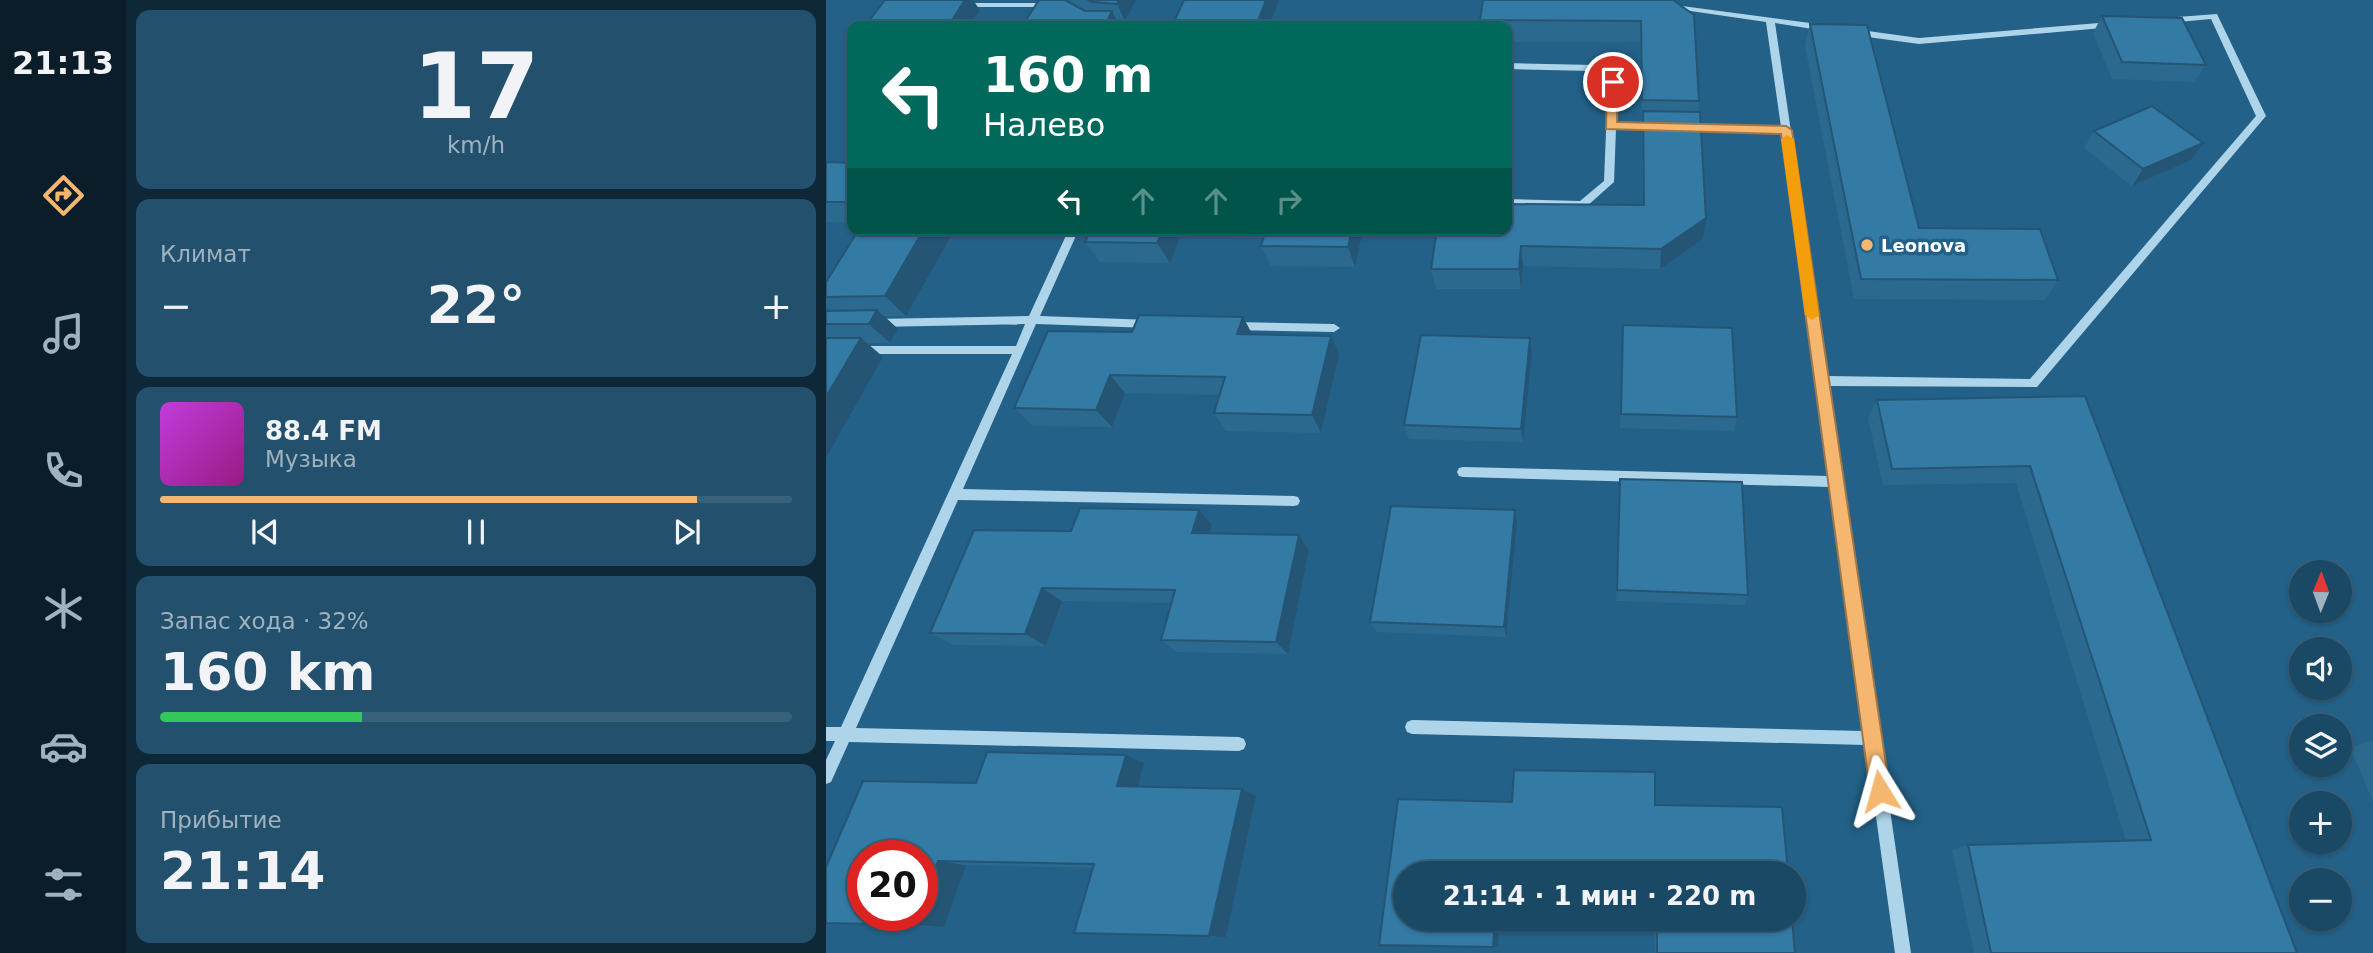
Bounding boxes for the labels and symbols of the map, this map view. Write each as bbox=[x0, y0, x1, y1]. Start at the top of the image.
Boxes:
pin bbox=[1583, 52, 1643, 112]
place label: Leonova bbox=[1881, 235, 1966, 256]
marker: Leonova bbox=[1859, 237, 1875, 253]
north arrow bbox=[2289, 560, 2352, 623]
position arrow bbox=[1843, 754, 1917, 828]
speed limit sign: 20 bbox=[847, 840, 938, 931]

